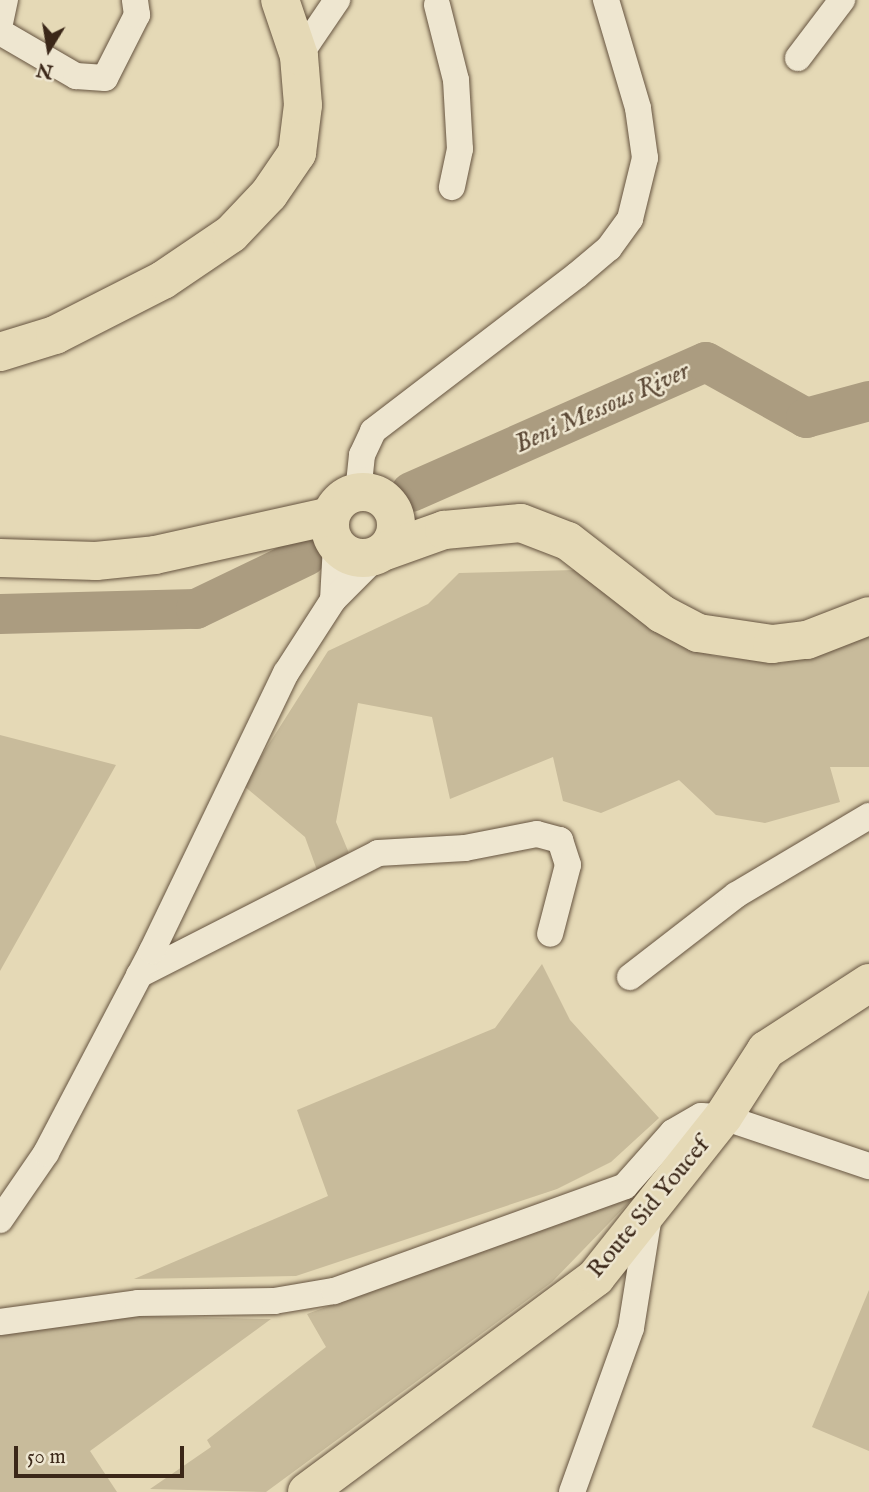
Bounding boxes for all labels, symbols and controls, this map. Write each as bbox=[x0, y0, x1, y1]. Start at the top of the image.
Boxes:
north arrow bbox=[14, 14, 84, 84]
text: N bbox=[35, 56, 55, 83]
water label: Beni Messous River bbox=[510, 356, 694, 460]
street label: Route Sid Youcef bbox=[582, 1132, 716, 1284]
scale bar bbox=[18, 1432, 187, 1476]
text: 50 m bbox=[27, 1444, 66, 1471]

